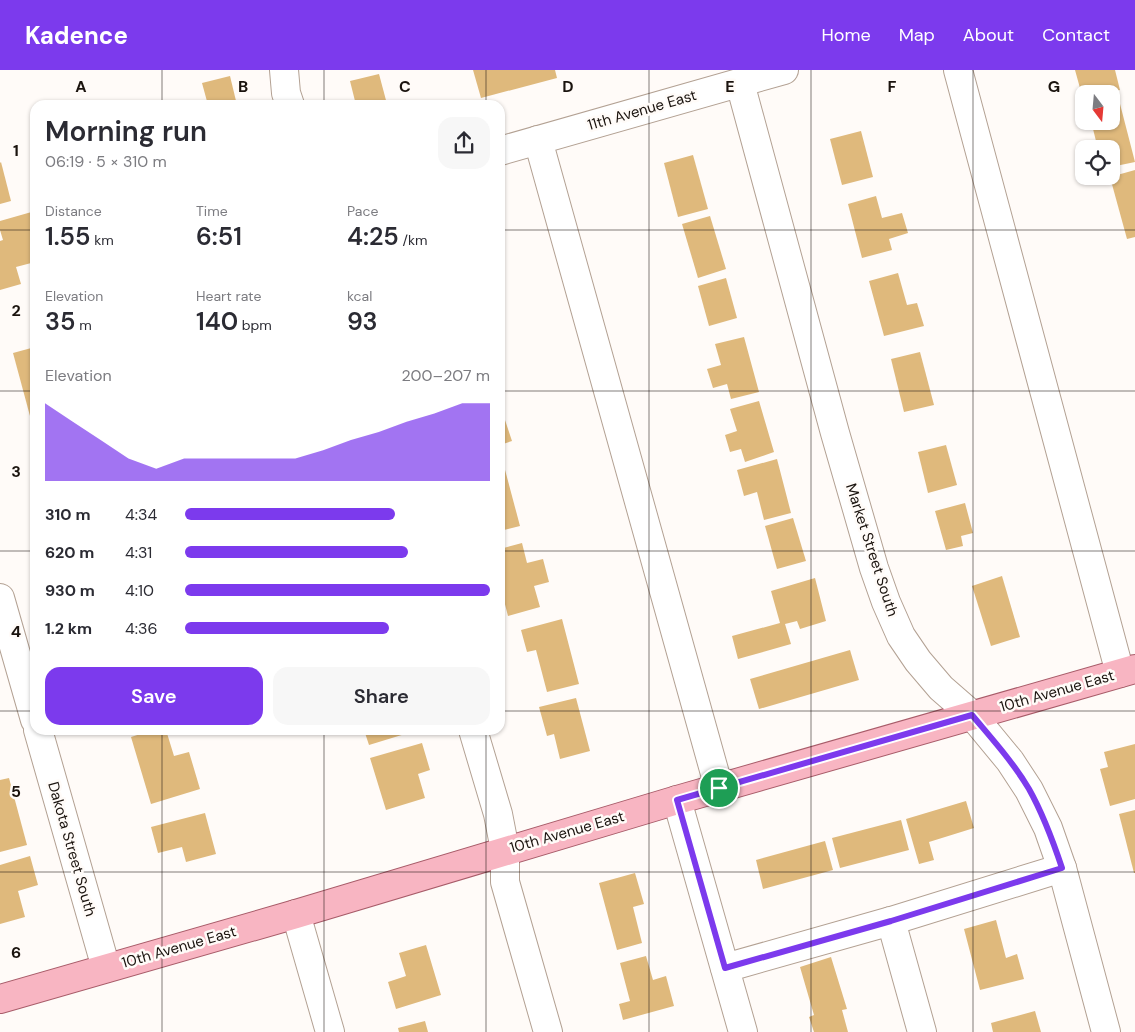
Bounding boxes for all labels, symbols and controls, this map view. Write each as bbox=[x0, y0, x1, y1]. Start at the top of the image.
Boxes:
text: Kadence bbox=[25, 20, 128, 51]
text: Home bbox=[821, 23, 871, 47]
text: Map bbox=[899, 23, 935, 47]
text: About bbox=[963, 23, 1014, 47]
text: Contact bbox=[1042, 23, 1110, 47]
text: A bbox=[75, 76, 87, 97]
text: B bbox=[238, 76, 248, 97]
text: C bbox=[399, 76, 411, 97]
text: D bbox=[562, 76, 574, 97]
text: E bbox=[725, 76, 735, 97]
text: F bbox=[888, 76, 897, 97]
text: G bbox=[1048, 76, 1060, 97]
street label: 11th Avenue East bbox=[585, 85, 699, 135]
north arrow bbox=[1075, 85, 1120, 130]
map controls bbox=[1075, 85, 1120, 185]
text: Morning run bbox=[45, 113, 207, 150]
button: share bbox=[438, 117, 490, 169]
text: 1 bbox=[13, 140, 19, 161]
button: locate bbox=[1075, 140, 1120, 185]
text: 06:19 · 5 × 310 m bbox=[45, 151, 167, 172]
text: Distance bbox=[45, 202, 102, 220]
text: Time bbox=[196, 202, 228, 220]
text: Pace bbox=[347, 202, 378, 220]
text: 1.55 bbox=[45, 220, 91, 253]
text: 6:51 bbox=[196, 220, 242, 253]
text: 4:25 bbox=[347, 220, 399, 253]
text: km bbox=[91, 231, 114, 249]
text: /km bbox=[399, 231, 428, 249]
text: Elevation bbox=[45, 287, 103, 305]
text: Heart rate bbox=[196, 287, 261, 305]
text: kcal bbox=[347, 287, 372, 305]
text: 2 bbox=[11, 300, 21, 321]
text: 35 bbox=[45, 305, 75, 338]
text: 140 bbox=[196, 305, 238, 338]
text: 93 bbox=[347, 305, 378, 338]
text: m bbox=[75, 316, 92, 334]
text: bpm bbox=[238, 316, 272, 334]
text: Elevation bbox=[45, 365, 112, 386]
text: 200–207 m bbox=[402, 365, 490, 386]
text: 3 bbox=[11, 461, 21, 482]
street label: Market Street South bbox=[841, 481, 903, 619]
text: 310 m bbox=[45, 504, 90, 525]
text: 4:34 bbox=[125, 504, 157, 525]
text: 620 m bbox=[45, 542, 94, 563]
text: 4:31 bbox=[125, 542, 152, 563]
text: 930 m bbox=[45, 580, 95, 601]
text: 4:10 bbox=[125, 580, 154, 601]
text: 1.2 km bbox=[45, 618, 92, 639]
text: 4:36 bbox=[125, 618, 157, 639]
text: 4 bbox=[11, 621, 21, 642]
street label: 10th Avenue East bbox=[997, 665, 1117, 717]
button: Save bbox=[45, 667, 263, 725]
button: Share bbox=[273, 667, 490, 725]
pin bbox=[698, 767, 740, 809]
icon: arrive bbox=[705, 774, 733, 802]
street label: Dakota Street South bbox=[43, 779, 101, 919]
text: 5 bbox=[11, 781, 21, 802]
street label: 10th Avenue East bbox=[507, 806, 627, 858]
street label: 10th Avenue East bbox=[119, 921, 239, 973]
text: 6 bbox=[11, 942, 21, 963]

